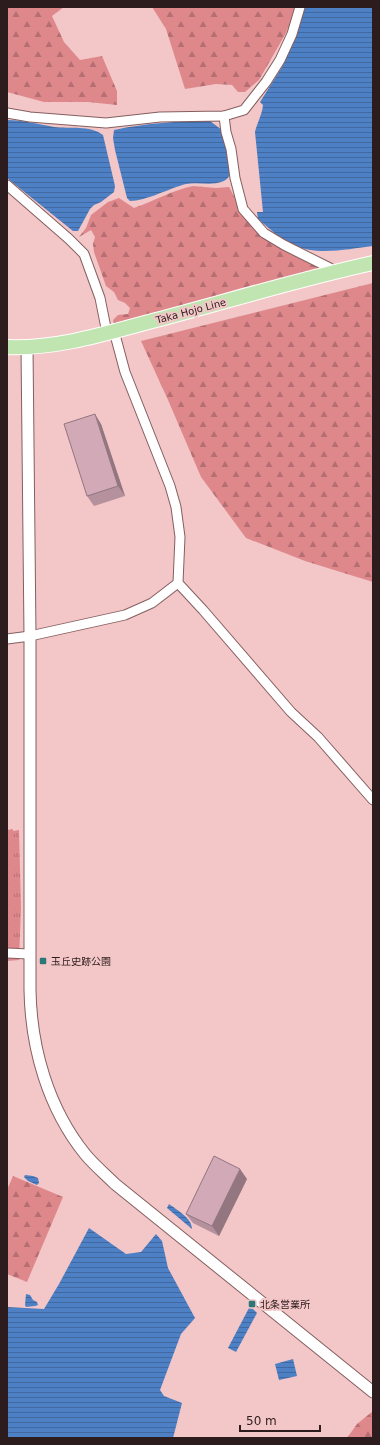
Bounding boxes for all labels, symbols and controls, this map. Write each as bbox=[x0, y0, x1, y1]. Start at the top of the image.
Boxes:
street label: Taka Hojo Line bbox=[154, 296, 227, 326]
marker: 玉丘史跡公園 bbox=[38, 956, 48, 966]
place label: 玉丘史跡公園 bbox=[51, 956, 111, 967]
marker: 北条営業所 bbox=[247, 1299, 257, 1309]
place label: 北条営業所 bbox=[260, 1299, 310, 1310]
scale bar bbox=[240, 1407, 320, 1433]
text: 50 m bbox=[246, 1414, 277, 1428]

